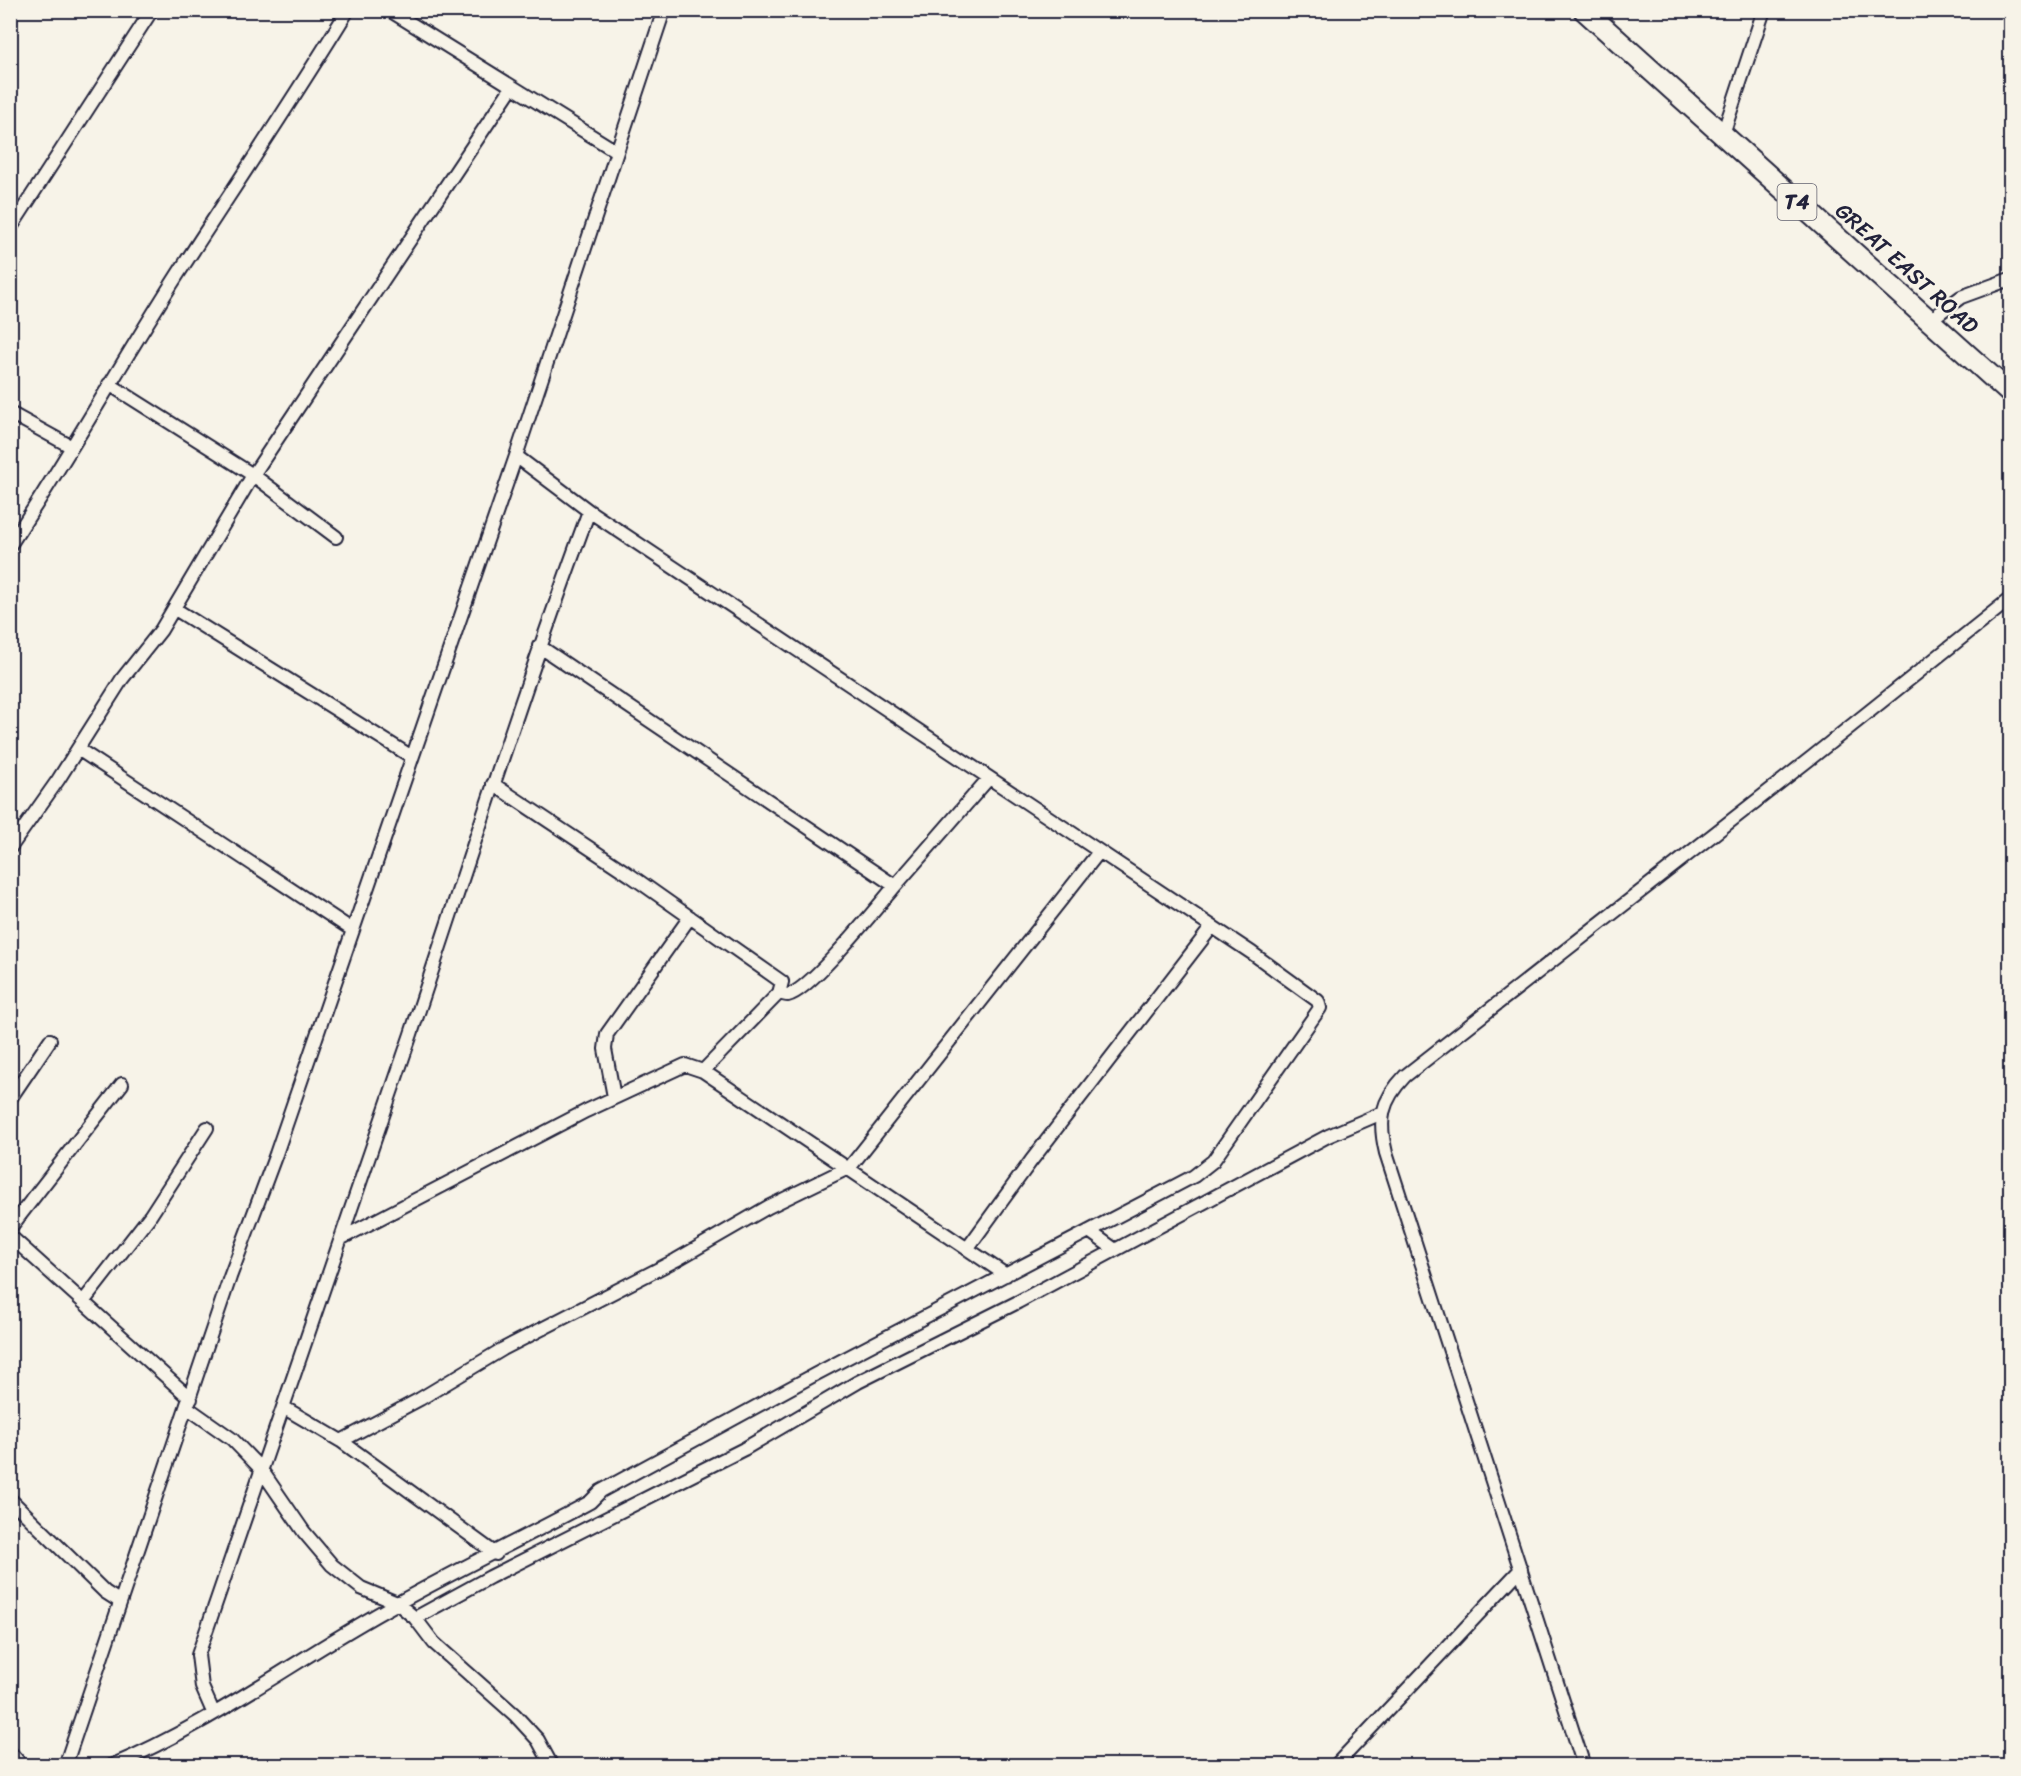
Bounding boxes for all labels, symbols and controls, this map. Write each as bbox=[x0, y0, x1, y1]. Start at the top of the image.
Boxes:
road number: T4 bbox=[1778, 184, 1816, 220]
street label: GREAT EAST ROAD bbox=[1826, 192, 1989, 344]

